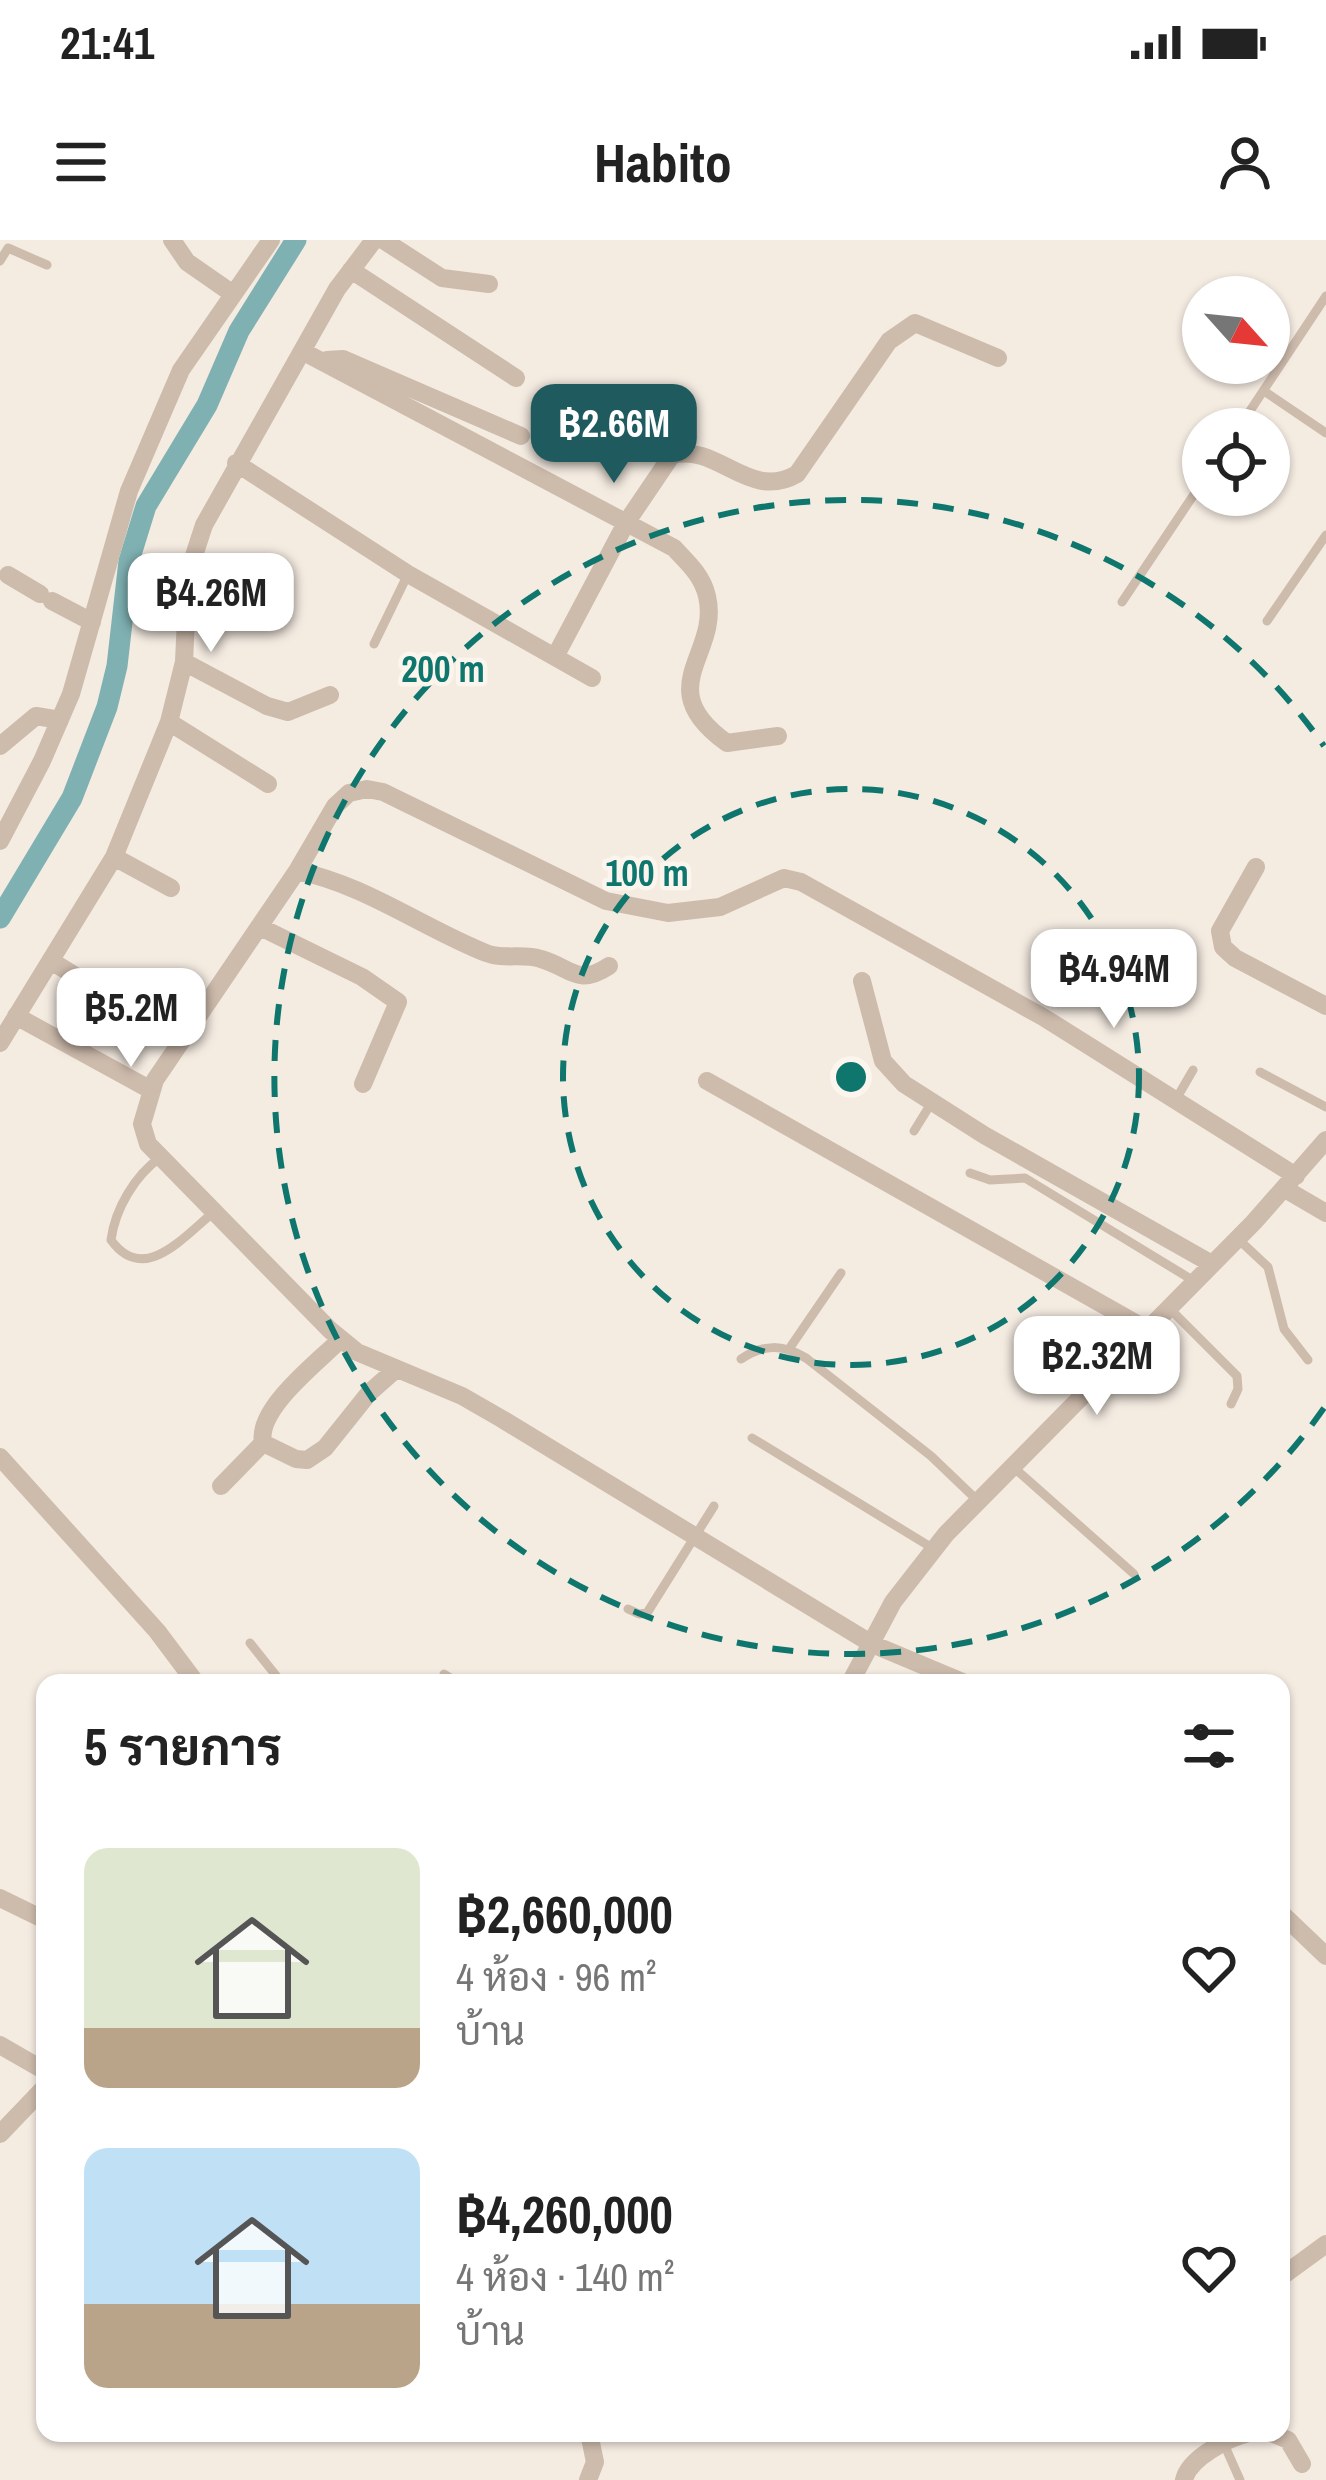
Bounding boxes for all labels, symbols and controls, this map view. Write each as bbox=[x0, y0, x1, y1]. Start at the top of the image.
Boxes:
text: 21:41 bbox=[60, 12, 154, 73]
text: Habito bbox=[594, 126, 732, 199]
icon: menu bbox=[48, 129, 114, 195]
icon: person bbox=[1212, 129, 1278, 195]
north arrow bbox=[1182, 276, 1290, 384]
map controls bbox=[1182, 276, 1290, 516]
pin: ฿2.66M bbox=[516, 384, 712, 486]
text: ฿2.66M bbox=[558, 397, 670, 449]
button: locate bbox=[1182, 408, 1290, 516]
pin: ฿4.26M bbox=[113, 553, 309, 655]
text: ฿4.26M bbox=[155, 566, 267, 618]
text: 200 m bbox=[401, 645, 485, 693]
text: 100 m bbox=[605, 849, 689, 897]
pin: ฿4.94M bbox=[1016, 929, 1212, 1031]
text: ฿4.94M bbox=[1058, 942, 1170, 994]
pin: ฿5.2M bbox=[47, 968, 215, 1070]
text: ฿5.2M bbox=[84, 981, 178, 1033]
centre of rings bbox=[830, 1056, 872, 1098]
pin: ฿2.32M bbox=[999, 1316, 1195, 1418]
text: ฿2.32M bbox=[1041, 1329, 1153, 1381]
text: 5 รายการ bbox=[84, 1712, 282, 1781]
icon: filters bbox=[1176, 1713, 1242, 1779]
text: ฿2,660,000 bbox=[456, 1880, 673, 1949]
icon: home bbox=[180, 1896, 324, 2040]
icon: heart bbox=[1176, 1935, 1242, 2001]
text: 4 ห้อง · 96 m² bbox=[456, 1951, 657, 2003]
text: บ้าน bbox=[456, 2005, 525, 2057]
text: ฿4,260,000 bbox=[456, 2180, 673, 2249]
icon: home bbox=[180, 2196, 324, 2340]
icon: heart bbox=[1176, 2235, 1242, 2301]
text: 4 ห้อง · 140 m² bbox=[456, 2251, 674, 2303]
text: บ้าน bbox=[456, 2305, 525, 2357]

